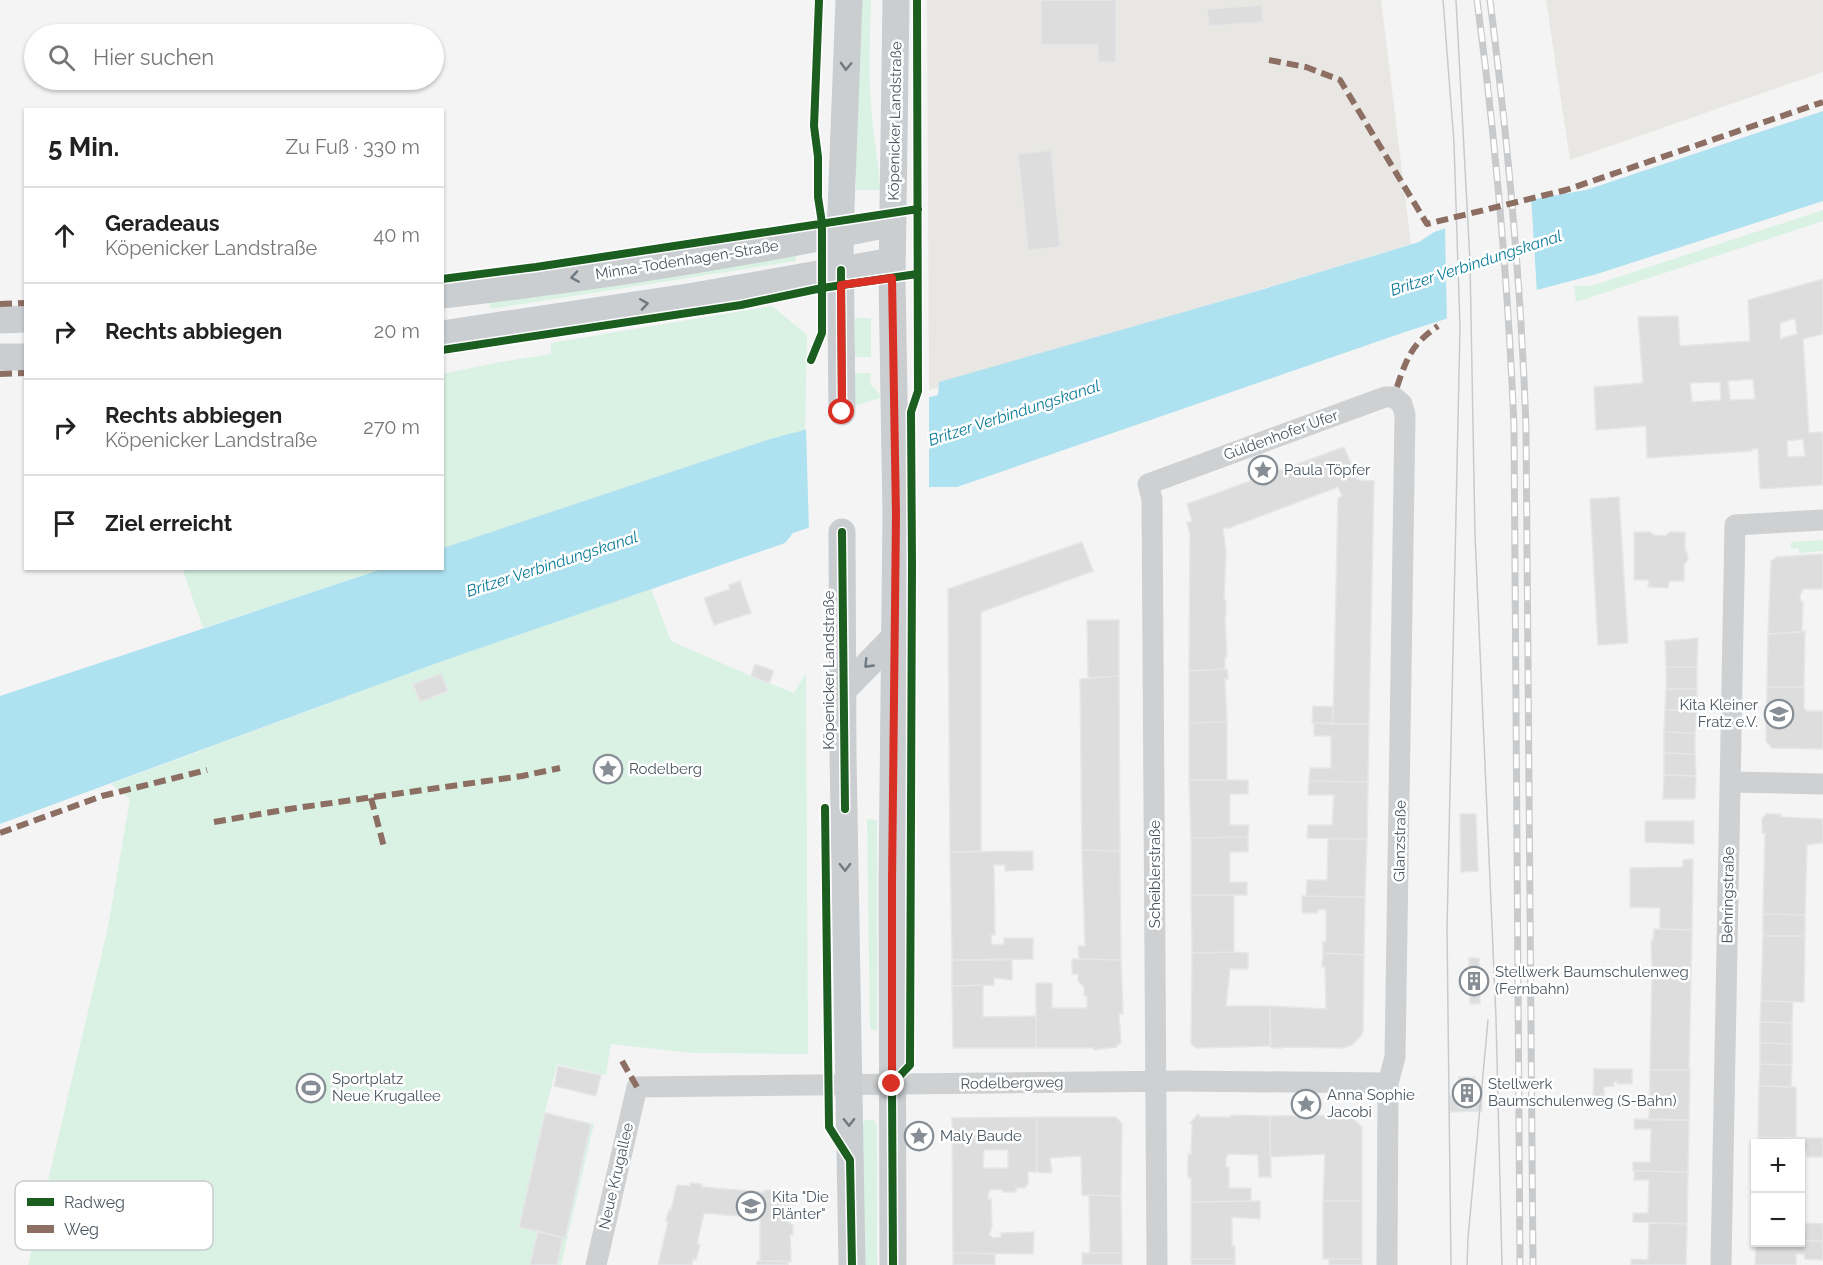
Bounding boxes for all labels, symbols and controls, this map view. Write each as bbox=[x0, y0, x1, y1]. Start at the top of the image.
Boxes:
search box bbox=[24, 24, 444, 90]
icon: search bbox=[45, 41, 78, 74]
street label: Köpenicker Landstraße bbox=[885, 41, 905, 201]
text: Hier suchen bbox=[93, 44, 214, 70]
one-way arrow bbox=[840, 62, 852, 71]
text: 5 Min. bbox=[48, 132, 119, 162]
text: Zu Fuß · 330 m bbox=[286, 135, 420, 159]
text: Geradeaus bbox=[105, 210, 220, 236]
icon: ahead bbox=[48, 219, 81, 252]
text: 40 m bbox=[373, 223, 420, 247]
water label: Britzer Verbindungskanal bbox=[1388, 226, 1564, 300]
text: Köpenicker Landstraße bbox=[105, 236, 317, 260]
street label: Minna-Todenhagen-Straße bbox=[594, 237, 780, 283]
one-way arrow bbox=[571, 271, 580, 283]
one-way arrow bbox=[639, 298, 648, 310]
icon: right bbox=[48, 315, 81, 348]
text: Rechts abbiegen bbox=[105, 318, 282, 344]
text: 20 m bbox=[374, 319, 420, 343]
water label: Britzer Verbindungskanal bbox=[926, 376, 1102, 450]
route start bbox=[828, 398, 854, 424]
text: Rechts abbiegen bbox=[105, 402, 282, 428]
street label: Güldenhofer Ufer bbox=[1221, 406, 1341, 464]
icon: right bbox=[48, 411, 81, 444]
text: 270 m bbox=[363, 415, 420, 439]
text: Köpenicker Landstraße bbox=[105, 428, 317, 452]
place icon: Paula Töpfer bbox=[1247, 454, 1279, 486]
place label: Paula Töpfer bbox=[1284, 461, 1371, 479]
icon: arrive bbox=[48, 507, 81, 540]
text: Ziel erreicht bbox=[105, 510, 232, 536]
water label: Britzer Verbindungskanal bbox=[464, 527, 640, 601]
street label: Köpenicker Landstraße bbox=[820, 590, 838, 750]
one-way arrow bbox=[864, 658, 875, 668]
place label: Kita Kleiner Fratz e.V. bbox=[1679, 696, 1759, 731]
school or university icon: Kita Kleiner Fratz e.V. bbox=[1763, 698, 1795, 730]
place icon: Rodelberg bbox=[592, 753, 624, 785]
place label: Rodelberg bbox=[629, 760, 702, 778]
street label: Glanzstraße bbox=[1390, 800, 1410, 882]
street label: Scheiblerstraße bbox=[1146, 820, 1164, 928]
street label: Behringstraße bbox=[1718, 846, 1738, 944]
one-way arrow bbox=[839, 863, 851, 872]
place label: Stellwerk Baumschulenweg (Fernbahn) bbox=[1495, 963, 1689, 998]
building icon: Stellwerk Baumschulenweg (Fernbahn) bbox=[1458, 965, 1490, 997]
place label: Sportplatz Neue Krugallee bbox=[332, 1070, 441, 1105]
route end bbox=[878, 1070, 904, 1096]
sports icon: Sportplatz Neue Krugallee bbox=[295, 1072, 327, 1104]
street label: Rodelbergweg bbox=[960, 1073, 1064, 1093]
place label: Stellwerk Baumschulenweg (S-Bahn) bbox=[1488, 1075, 1676, 1110]
building icon: Stellwerk Baumschulenweg (S-Bahn) bbox=[1451, 1077, 1483, 1109]
place label: Anna Sophie Jacobi bbox=[1327, 1086, 1415, 1121]
place icon: Anna Sophie Jacobi bbox=[1290, 1088, 1322, 1120]
one-way arrow bbox=[843, 1118, 855, 1127]
place icon: Maly Baude bbox=[903, 1120, 935, 1152]
street label: Neue Krugallee bbox=[595, 1121, 637, 1231]
place label: Maly Baude bbox=[940, 1127, 1022, 1145]
map controls bbox=[1751, 1139, 1805, 1247]
button: + bbox=[1751, 1139, 1805, 1193]
legend bbox=[15, 1181, 213, 1250]
place label: Kita "Die Plänter" bbox=[772, 1188, 829, 1223]
school or university icon: Kita "Die Plänter" bbox=[735, 1190, 767, 1222]
text: Radweg bbox=[64, 1193, 125, 1212]
button: − bbox=[1751, 1193, 1805, 1247]
text: Weg bbox=[64, 1220, 99, 1239]

